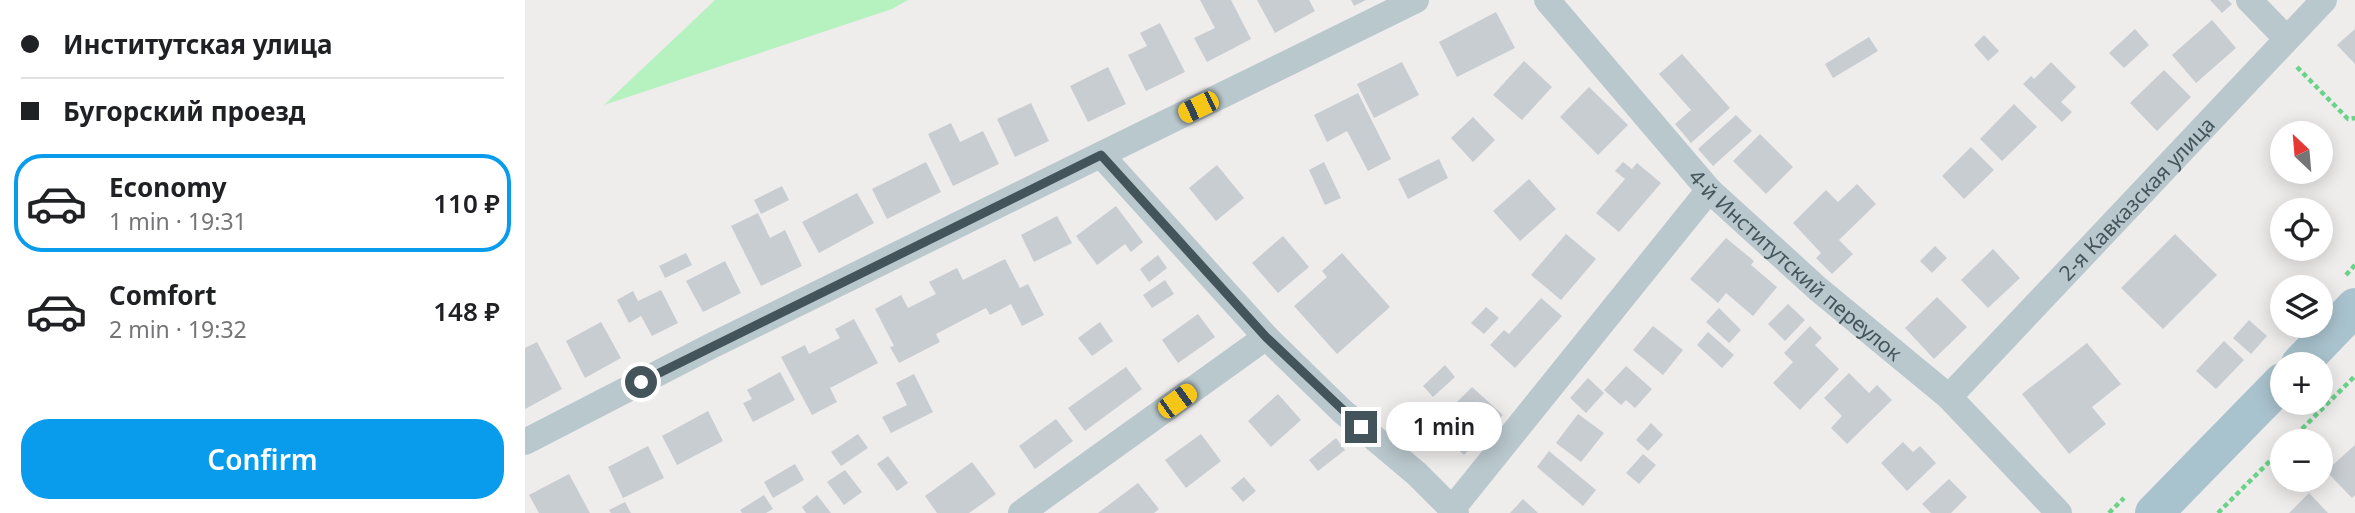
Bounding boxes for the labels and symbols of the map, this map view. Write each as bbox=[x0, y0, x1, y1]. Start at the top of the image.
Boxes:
car bbox=[1175, 88, 1222, 126]
street label: 2-я Кавказская улица bbox=[2052, 111, 2221, 286]
north arrow bbox=[2270, 121, 2333, 184]
street label: 4-й Институтский переулок bbox=[1683, 163, 1908, 367]
route start bbox=[625, 366, 657, 398]
car bbox=[1154, 380, 1201, 422]
callout: 1 min bbox=[1385, 402, 1501, 452]
route end bbox=[1345, 411, 1377, 443]

